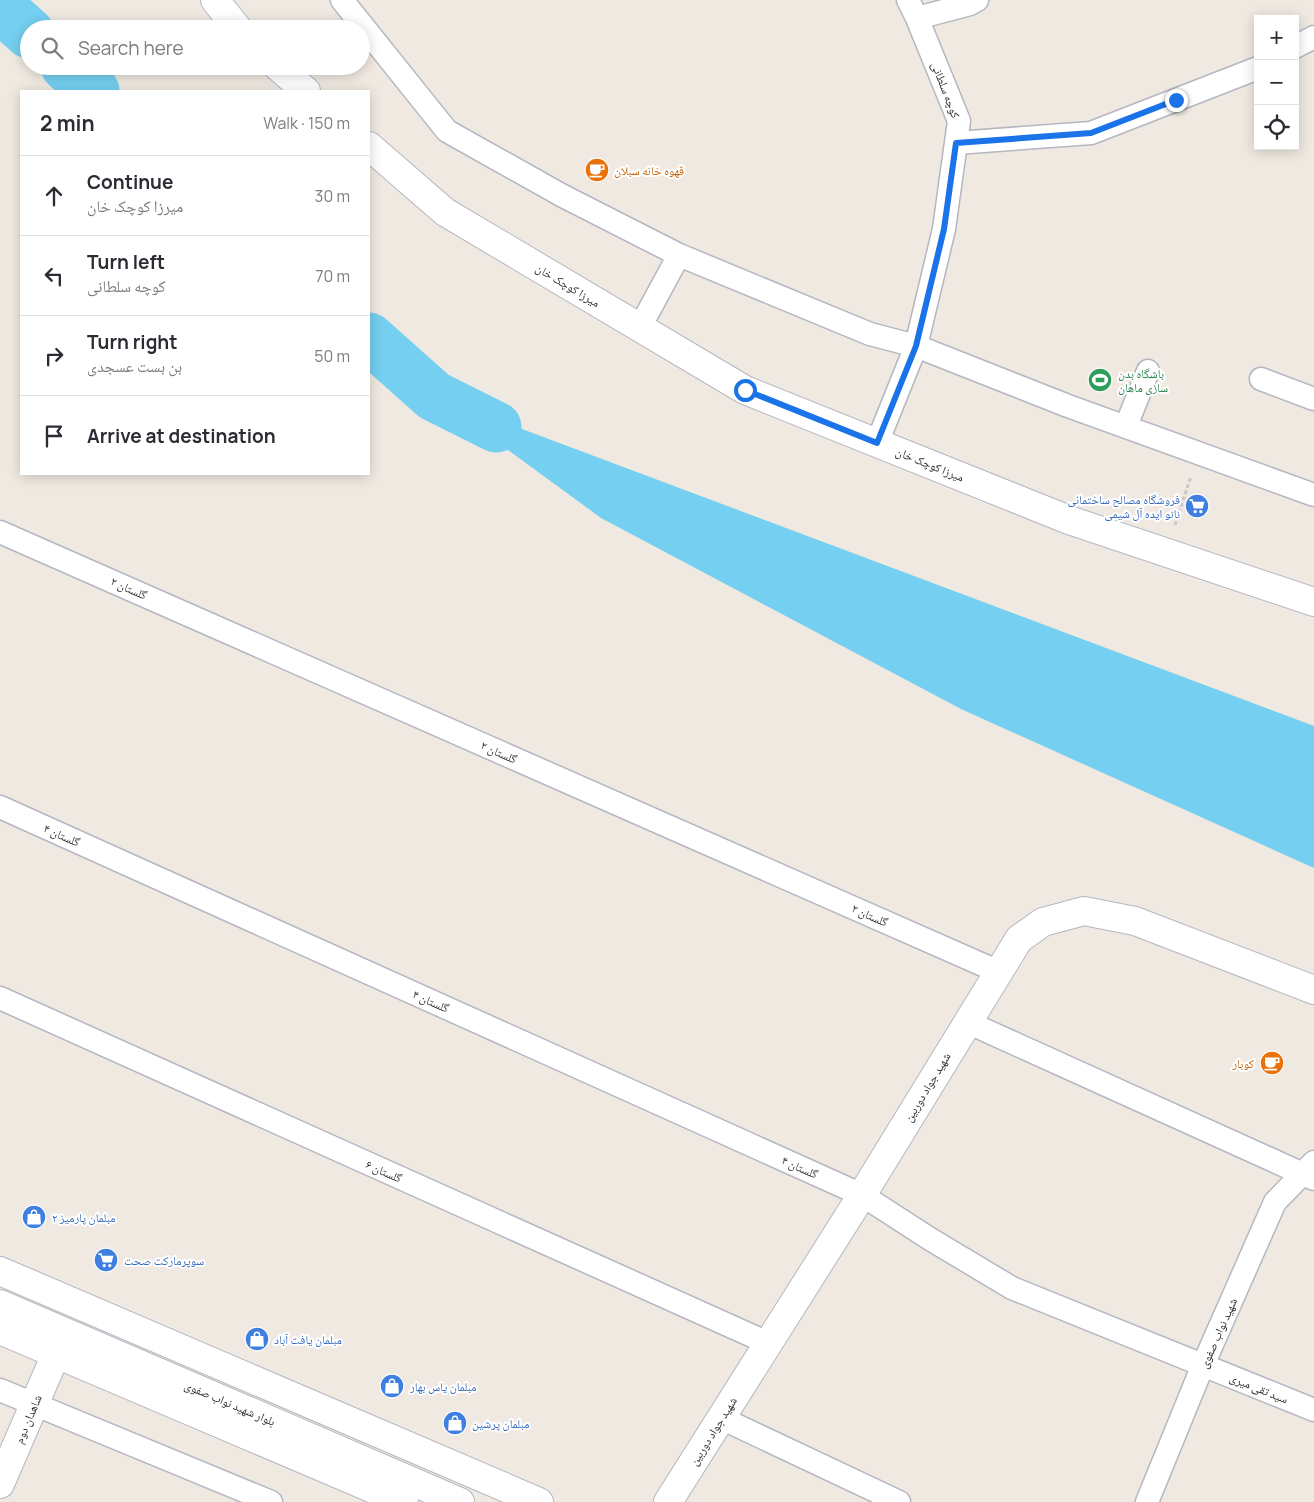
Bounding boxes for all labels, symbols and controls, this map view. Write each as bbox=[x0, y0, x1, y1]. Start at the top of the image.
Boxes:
map controls bbox=[1254, 15, 1299, 150]
button: + bbox=[1254, 15, 1299, 60]
search box bbox=[20, 20, 370, 75]
icon: search bbox=[38, 34, 66, 62]
text: Search here bbox=[78, 35, 184, 61]
street label: کوچه سلطانی bbox=[927, 59, 965, 121]
button: − bbox=[1254, 60, 1299, 105]
route end bbox=[1165, 89, 1188, 112]
button: locate bbox=[1254, 105, 1299, 150]
text: 2 min bbox=[40, 109, 95, 137]
text: Walk · 150 m bbox=[263, 112, 350, 134]
cafe icon: قهوه خانه سبلان bbox=[584, 157, 610, 183]
place label: قهوه خانه سبلان bbox=[614, 162, 684, 179]
text: Continue bbox=[87, 169, 173, 195]
icon: ahead bbox=[40, 182, 68, 210]
text: 30 m bbox=[315, 185, 350, 207]
text: میرزا کوچک خان bbox=[87, 195, 183, 217]
text: Turn left bbox=[87, 249, 165, 275]
street label: میرزا کوچک خان bbox=[533, 259, 603, 311]
icon: left bbox=[40, 262, 68, 290]
text: 70 m bbox=[315, 265, 350, 287]
text: کوچه سلطانی bbox=[87, 275, 166, 297]
text: Turn right bbox=[87, 329, 177, 355]
icon: right bbox=[40, 342, 68, 370]
text: 50 m bbox=[314, 345, 350, 367]
text: بن بست عسجدی bbox=[87, 355, 182, 377]
place label: باشگاه بدن سازی ماهان bbox=[1118, 365, 1168, 396]
sports icon: باشگاه بدن سازی ماهان bbox=[1087, 367, 1113, 393]
route start bbox=[734, 379, 757, 402]
icon: arrive bbox=[40, 422, 68, 450]
text: Arrive at destination bbox=[87, 423, 276, 449]
street label: میرزا کوچک خان bbox=[893, 443, 967, 485]
place label: فروشگاه مصالح ساختمانی نانو ایده آل شیمی bbox=[1068, 491, 1180, 522]
supermarket icon: فروشگاه مصالح ساختمانی نانو ایده آل شیمی bbox=[1184, 493, 1210, 519]
street label: گلستان ۲ bbox=[108, 572, 150, 604]
street label: گلستان ۲ bbox=[478, 736, 520, 768]
street label: گلستان ۴ bbox=[41, 819, 83, 851]
street label: گلستان ۲ bbox=[849, 899, 891, 931]
street label: گلستان ۴ bbox=[410, 985, 452, 1017]
street label: شهید جواد دوربین bbox=[900, 1049, 954, 1125]
cafe icon: کوبار bbox=[1259, 1050, 1285, 1076]
place label: کوبار bbox=[1231, 1055, 1254, 1072]
street label: گلستان ۴ bbox=[779, 1151, 821, 1183]
street label: گلستان ۶ bbox=[363, 1155, 405, 1187]
shop icon: مبلمان پارمیز ۲ bbox=[21, 1204, 47, 1230]
place label: مبلمان پارمیز ۲ bbox=[52, 1209, 116, 1226]
supermarket icon: سوپرمارکت صحت bbox=[93, 1247, 119, 1273]
place label: سوپرمارکت صحت bbox=[124, 1252, 204, 1269]
street label: شهید نواب صفوی bbox=[1195, 1295, 1241, 1371]
shop icon: مبلمان یافت آباد bbox=[244, 1326, 270, 1352]
place label: مبلمان یافت آباد bbox=[274, 1331, 342, 1348]
street label: سید تقی میری bbox=[1227, 1369, 1291, 1407]
shop icon: مبلمان یاس بهار bbox=[379, 1373, 405, 1399]
street label: بلوار شهید نواب صفوی bbox=[182, 1376, 278, 1430]
place label: مبلمان یاس بهار bbox=[409, 1378, 477, 1395]
street label: شاهدان دوم bbox=[10, 1392, 46, 1446]
street label: شهید جواد دوربین bbox=[685, 1393, 741, 1469]
shop icon: مبلمان پرشین bbox=[442, 1410, 468, 1436]
place label: مبلمان پرشین bbox=[472, 1415, 530, 1432]

